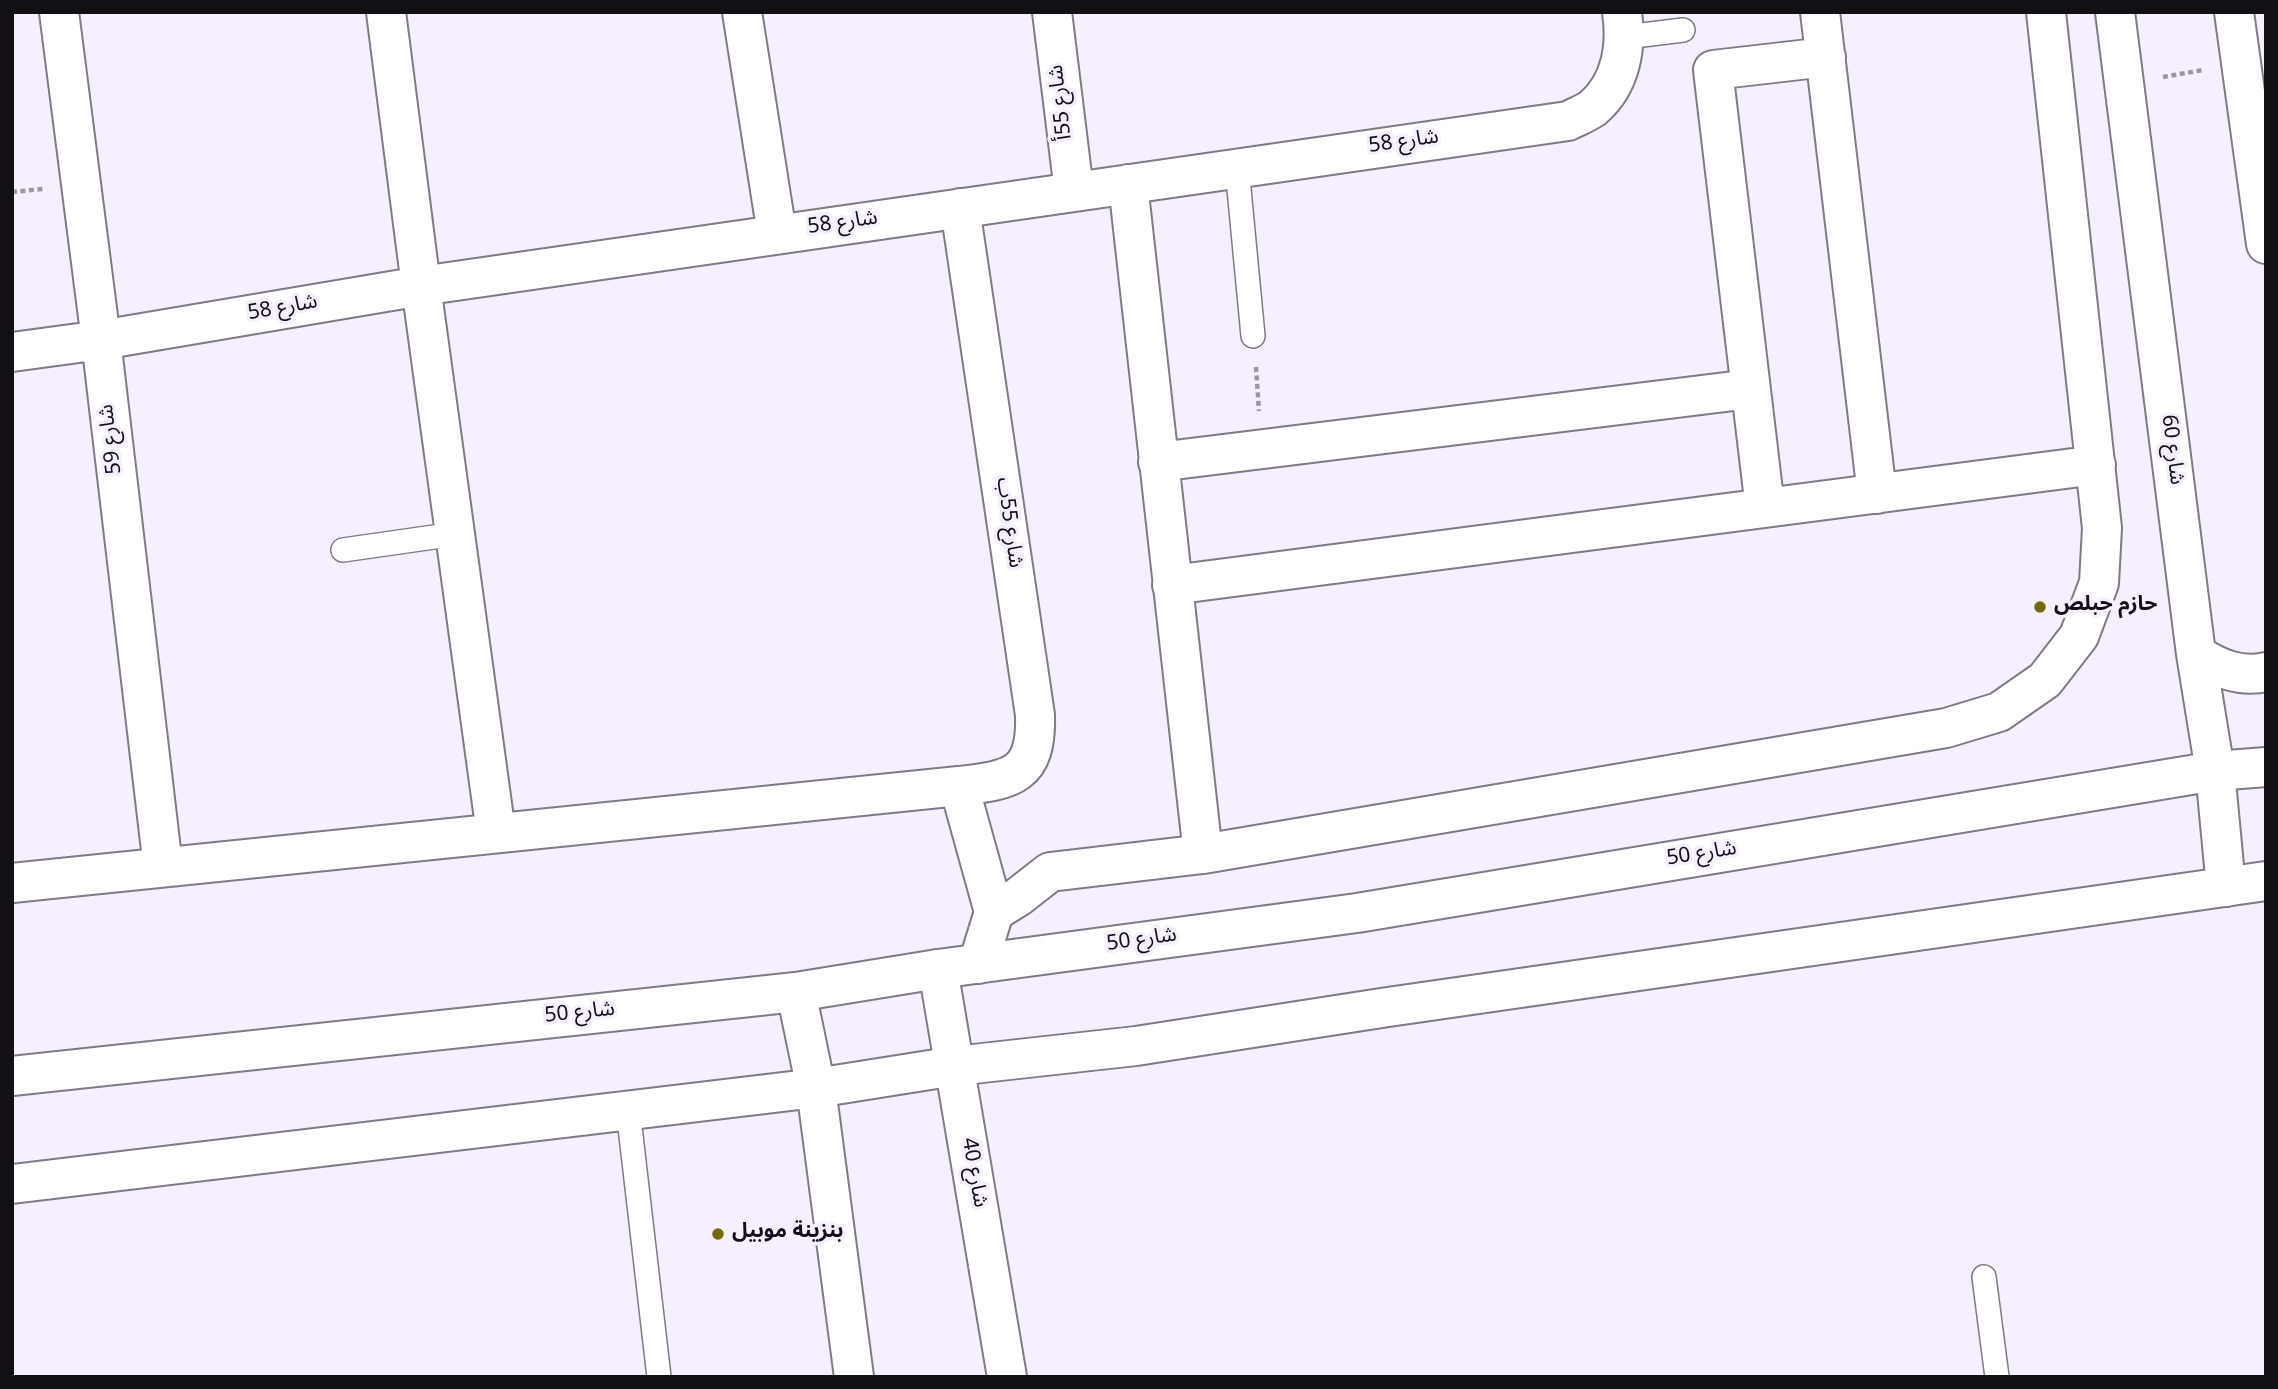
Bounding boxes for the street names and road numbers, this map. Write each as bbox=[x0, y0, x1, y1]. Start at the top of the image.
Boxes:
street label: شارع 55أ bbox=[1046, 63, 1080, 141]
street label: شارع 58 bbox=[1367, 127, 1441, 161]
street label: شارع 58 bbox=[806, 208, 880, 242]
street label: شارع 58 bbox=[246, 291, 320, 329]
street label: شارع 59 bbox=[96, 403, 130, 475]
street label: شارع 60 bbox=[2153, 414, 2187, 486]
street label: شارع 55ب bbox=[988, 476, 1026, 570]
street label: شارع 50 bbox=[1665, 838, 1739, 874]
street label: شارع 50 bbox=[1105, 925, 1179, 959]
street label: شارع 50 bbox=[544, 999, 616, 1031]
street label: شارع 40 bbox=[953, 1136, 991, 1210]

